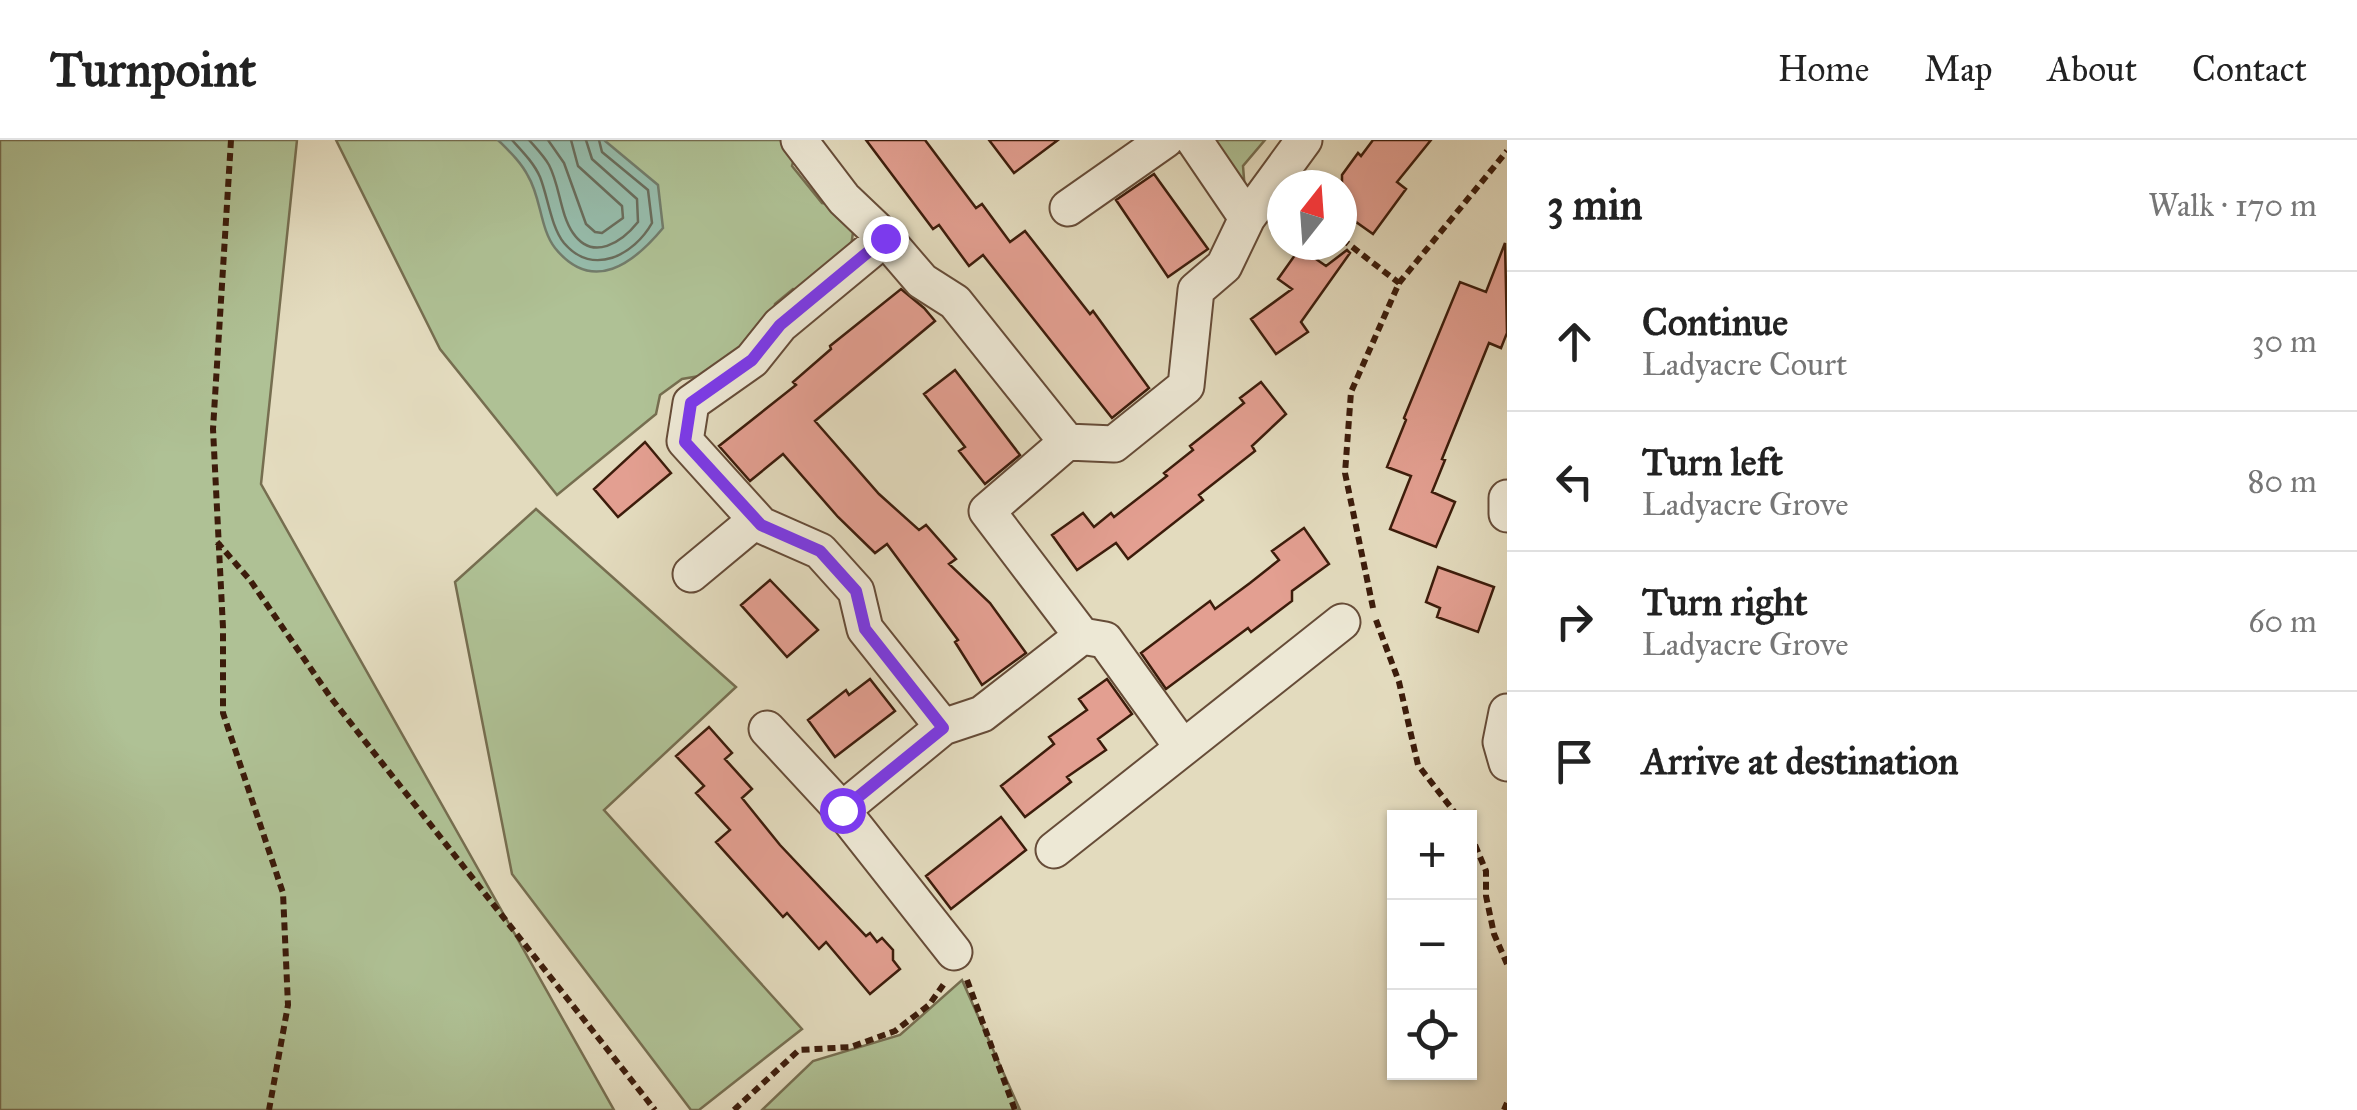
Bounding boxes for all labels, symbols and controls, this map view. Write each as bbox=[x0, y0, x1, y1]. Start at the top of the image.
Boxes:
text: Turnpoint bbox=[50, 40, 256, 99]
text: Home bbox=[1778, 48, 1869, 91]
text: Map bbox=[1924, 48, 1993, 91]
text: About bbox=[2048, 48, 2137, 91]
text: Contact bbox=[2192, 48, 2307, 91]
north arrow bbox=[1267, 170, 1357, 260]
text: 3 min bbox=[1547, 179, 1642, 231]
text: Walk · 170 m bbox=[2148, 186, 2317, 225]
route end bbox=[863, 216, 909, 262]
text: Continue bbox=[1642, 299, 1788, 345]
icon: ahead bbox=[1547, 314, 1602, 369]
text: 30 m bbox=[2252, 322, 2317, 361]
text: Ladyacre Court bbox=[1642, 345, 1847, 384]
text: Turn left bbox=[1642, 439, 1783, 485]
icon: left bbox=[1547, 454, 1602, 509]
text: 80 m bbox=[2248, 462, 2317, 501]
text: Ladyacre Grove bbox=[1642, 485, 1849, 524]
text: Turn right bbox=[1642, 579, 1808, 625]
icon: right bbox=[1547, 594, 1602, 649]
text: 60 m bbox=[2248, 602, 2317, 641]
text: Ladyacre Grove bbox=[1642, 625, 1849, 664]
icon: arrive bbox=[1547, 734, 1602, 789]
text: Arrive at destination bbox=[1642, 738, 1959, 784]
route start bbox=[820, 788, 866, 834]
map controls bbox=[1387, 810, 1477, 1080]
button: + bbox=[1387, 810, 1477, 900]
button: − bbox=[1387, 900, 1477, 990]
button: locate bbox=[1387, 990, 1477, 1080]

